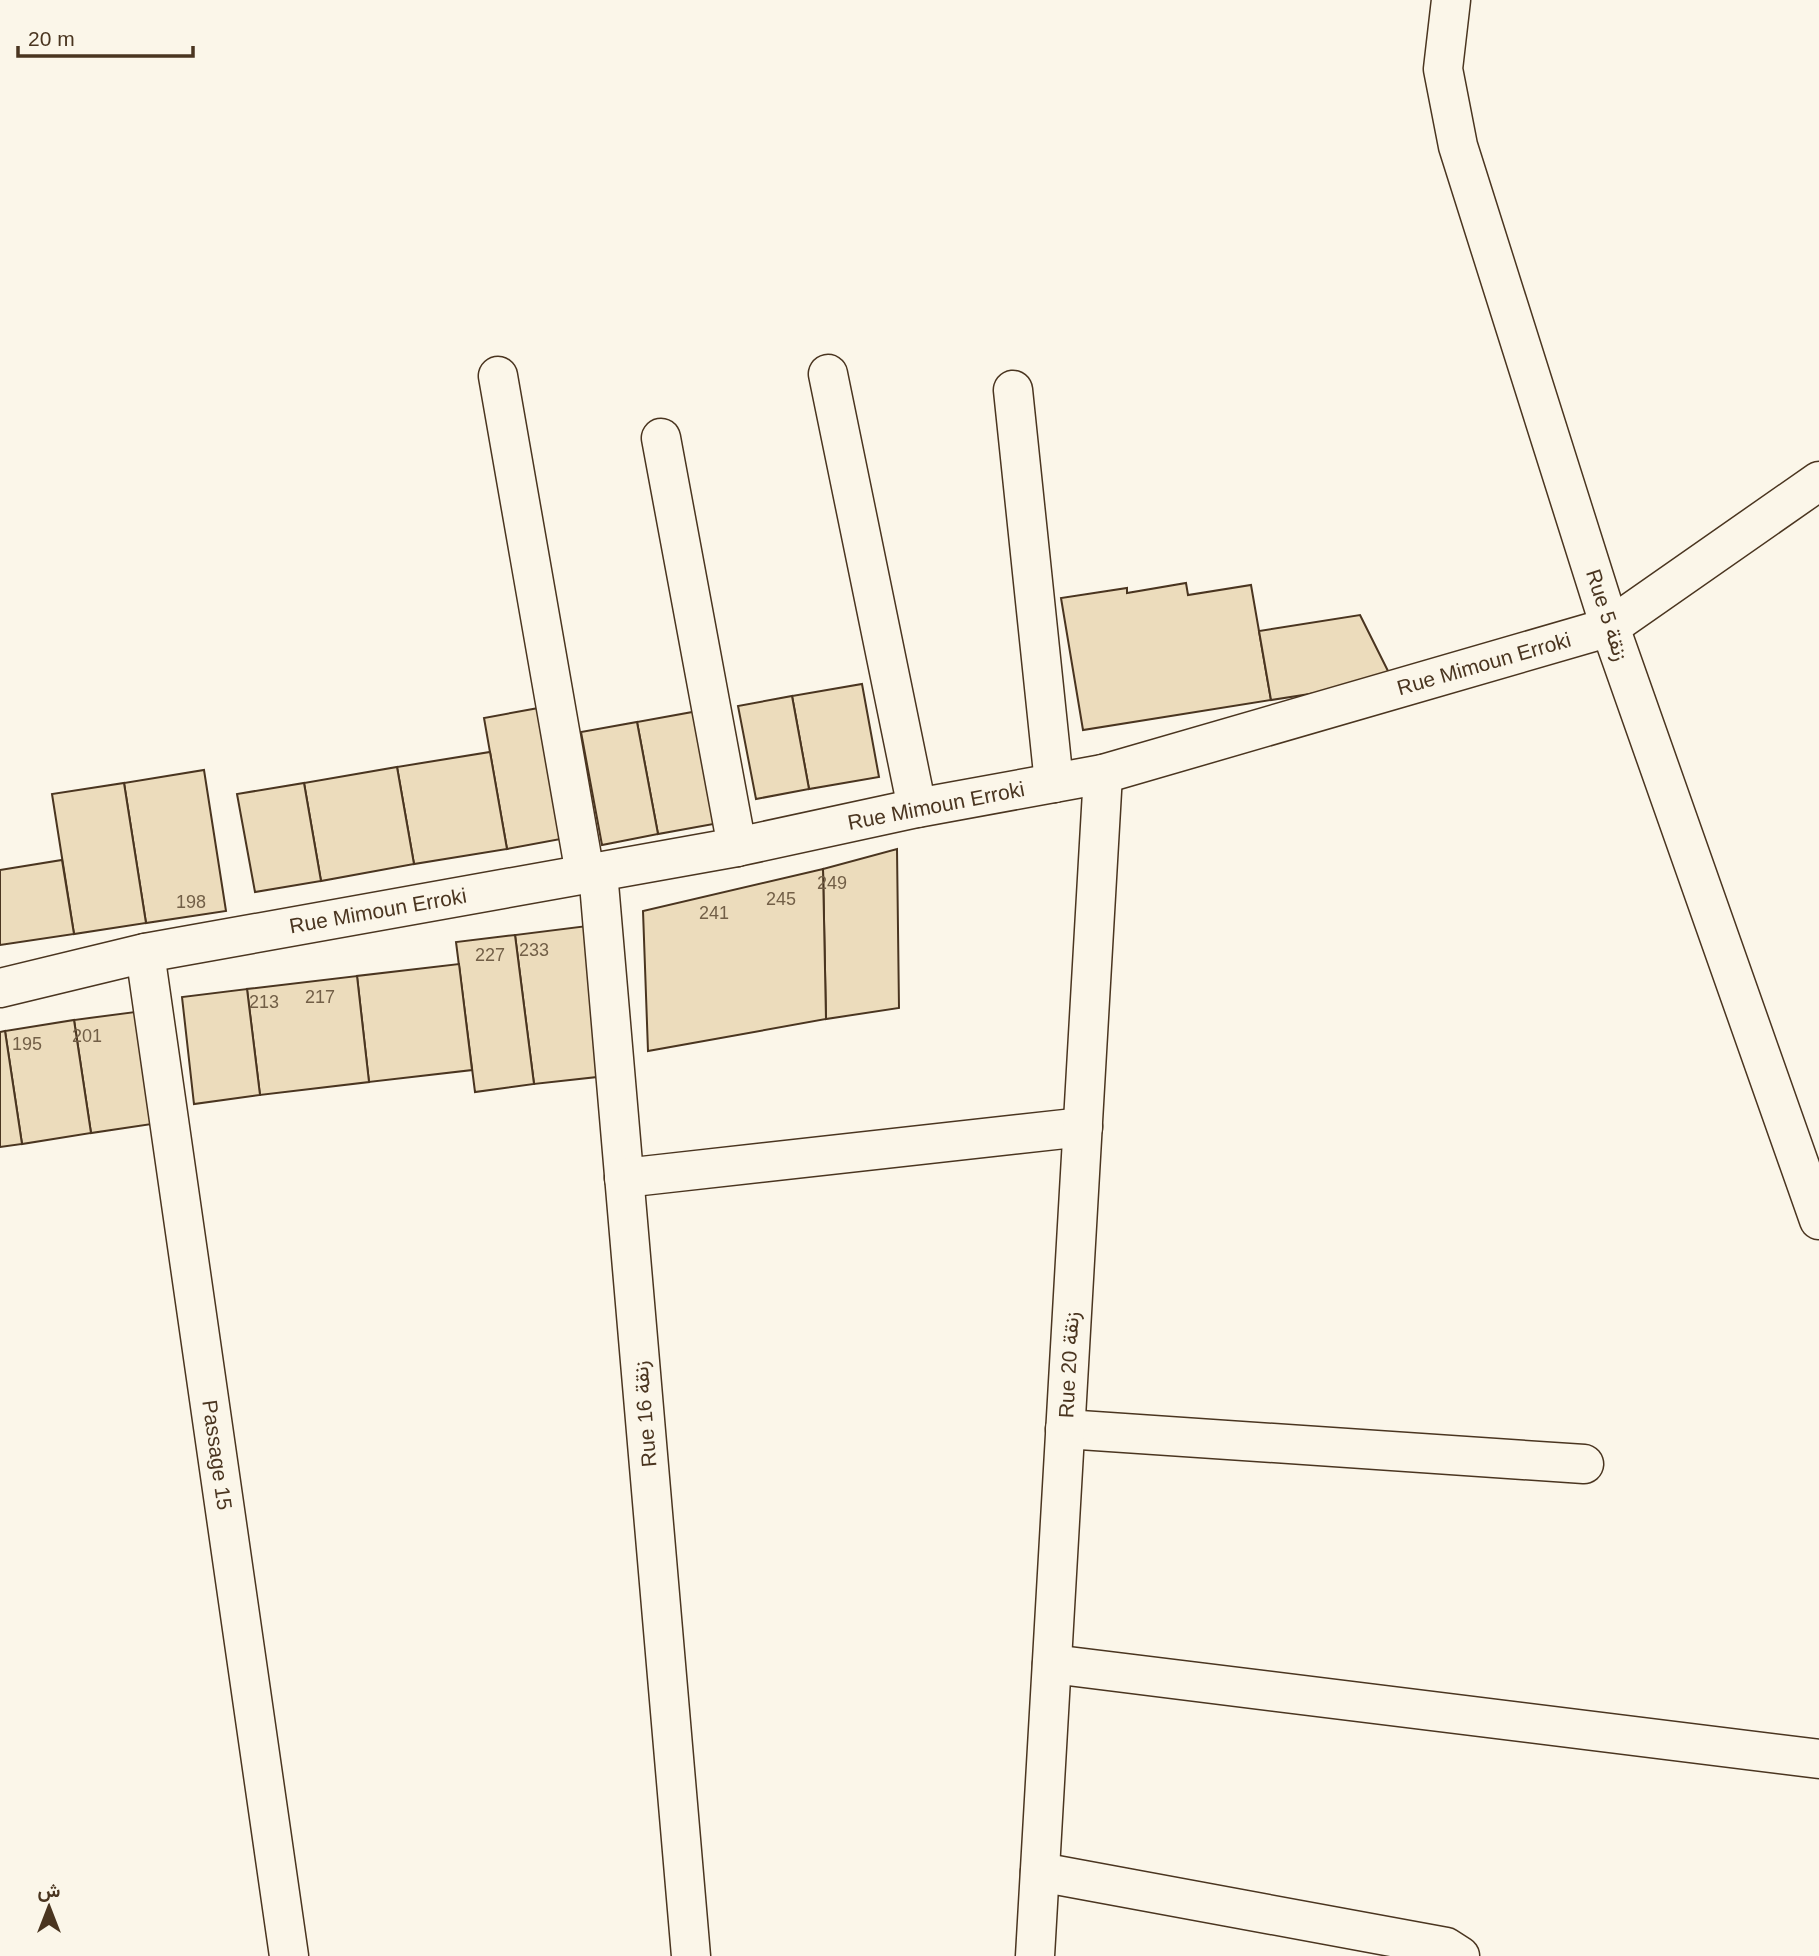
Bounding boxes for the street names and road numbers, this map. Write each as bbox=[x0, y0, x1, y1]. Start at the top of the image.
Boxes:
street label: Rue 5 زنقة bbox=[1580, 566, 1633, 664]
street label: Rue Mimoun Erroki bbox=[1394, 628, 1573, 699]
street label: Rue Mimoun Erroki bbox=[845, 777, 1026, 834]
street label: Rue Mimoun Erroki bbox=[287, 884, 468, 937]
street label: Rue 20 زنقة bbox=[1054, 1311, 1085, 1419]
street label: Rue 16 زنقة bbox=[628, 1360, 663, 1468]
street label: Passage 15 bbox=[198, 1398, 237, 1511]

